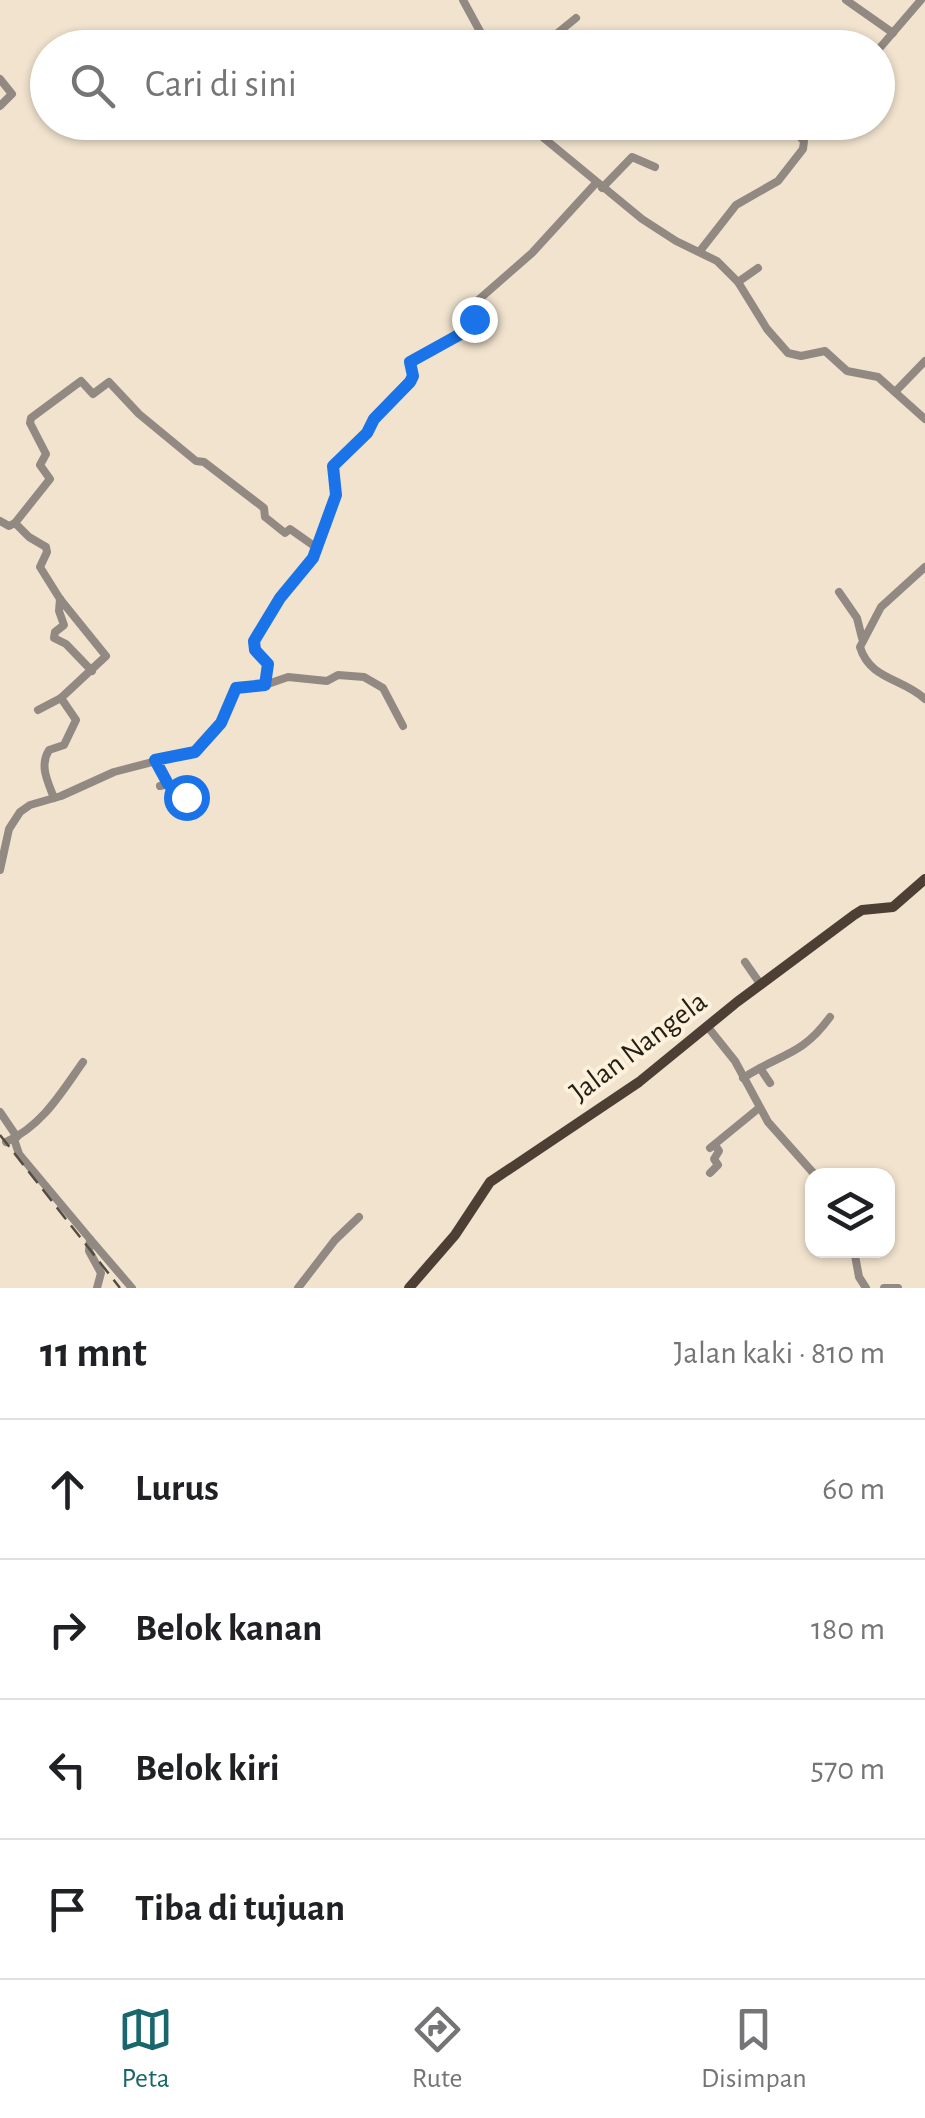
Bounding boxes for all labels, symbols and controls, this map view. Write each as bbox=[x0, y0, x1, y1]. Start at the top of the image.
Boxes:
search box bbox=[30, 30, 895, 140]
icon: search bbox=[65, 58, 120, 113]
text: Cari di sini bbox=[145, 66, 297, 104]
route end bbox=[452, 297, 498, 343]
route start bbox=[164, 775, 210, 821]
street label: Jalan Nangela bbox=[565, 986, 713, 1108]
map controls bbox=[805, 1168, 895, 1258]
button: layers bbox=[805, 1168, 895, 1258]
text: 11 mnt bbox=[40, 1332, 147, 1374]
text: Jalan kaki · 810 m bbox=[674, 1337, 885, 1369]
icon: ahead bbox=[40, 1462, 95, 1517]
text: Lurus bbox=[135, 1470, 219, 1508]
text: 60 m bbox=[822, 1473, 885, 1505]
icon: right bbox=[40, 1602, 95, 1657]
text: Belok kanan bbox=[135, 1610, 322, 1648]
text: 180 m bbox=[811, 1613, 885, 1645]
icon: left bbox=[40, 1742, 95, 1797]
text: Belok kiri bbox=[135, 1750, 280, 1788]
text: 570 m bbox=[811, 1753, 885, 1785]
icon: arrive bbox=[40, 1882, 95, 1937]
text: Tiba di tujuan bbox=[135, 1890, 345, 1928]
tab: Peta bbox=[118, 2002, 173, 2096]
tab: Rute bbox=[410, 2002, 465, 2096]
tab: Disimpan bbox=[701, 2002, 807, 2096]

